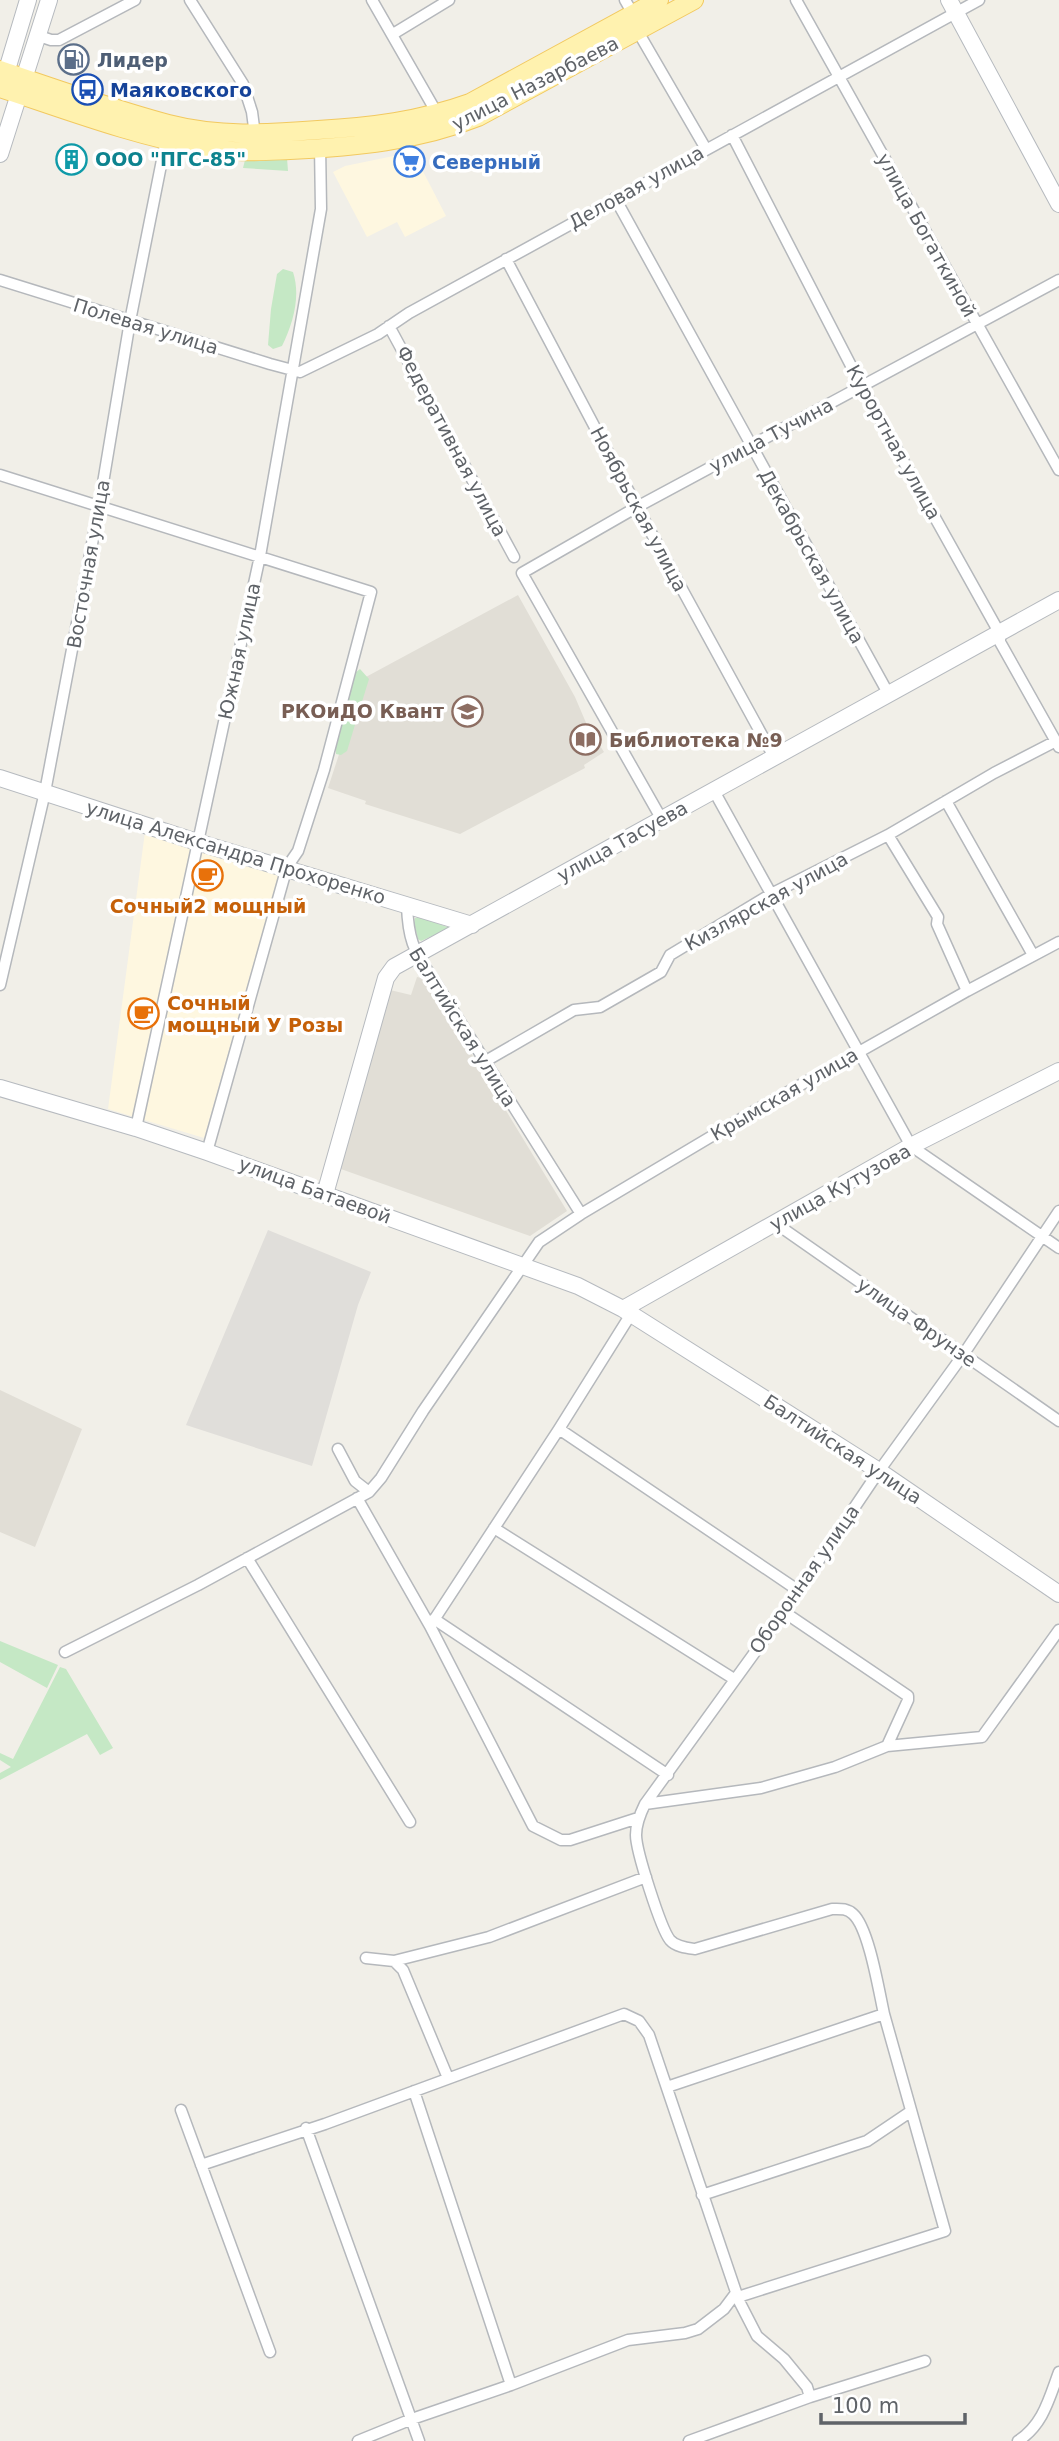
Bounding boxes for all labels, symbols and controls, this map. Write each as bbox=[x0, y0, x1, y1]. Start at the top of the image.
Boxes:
street label: улица Назарбаева bbox=[448, 31, 622, 135]
fuel station icon: Лидер bbox=[57, 43, 91, 77]
place label: Лидер bbox=[97, 49, 168, 71]
bus stop icon: Маяковского bbox=[70, 73, 104, 107]
place label: Маяковского bbox=[110, 79, 252, 101]
street label: Деловая улица bbox=[565, 141, 707, 233]
building icon: ООО "ПГС-85" bbox=[55, 142, 89, 176]
supermarket icon: Северный bbox=[392, 145, 426, 179]
place label: ООО "ПГС-85" bbox=[95, 148, 246, 170]
street label: улица Богаткиной bbox=[873, 149, 981, 321]
place label: Северный bbox=[432, 151, 541, 173]
street label: Полевая улица bbox=[71, 293, 221, 359]
street label: Федеративная улица bbox=[392, 342, 512, 540]
street label: Курортная улица bbox=[842, 361, 946, 523]
street label: улица Тучина bbox=[705, 393, 837, 477]
street label: Ноябрьская улица bbox=[586, 423, 692, 595]
street label: Декабрьская улица bbox=[755, 465, 869, 647]
street label: Восточная улица bbox=[62, 478, 114, 650]
street label: Южная улица bbox=[214, 580, 264, 722]
school or university icon: РКОиДО Квант bbox=[450, 694, 484, 728]
place label: РКОиДО Квант bbox=[281, 700, 444, 722]
library icon: Библиотека №9 bbox=[569, 723, 603, 757]
place label: Библиотека №9 bbox=[609, 729, 783, 751]
street label: улица Александра Прохоренко bbox=[84, 796, 388, 908]
street label: улица Тасуева bbox=[553, 796, 691, 886]
street label: Кизлярская улица bbox=[681, 847, 851, 955]
cafe icon: Сочный2 мощный bbox=[191, 858, 225, 892]
place label: Сочный2 мощный bbox=[110, 895, 306, 917]
street label: Балтийская улица bbox=[405, 943, 521, 1111]
place label: Сочный мощный У Розы bbox=[167, 992, 343, 1036]
cafe icon: Сочный мощный У Розы bbox=[127, 997, 161, 1031]
street label: Крымская улица bbox=[707, 1043, 861, 1145]
street label: улица Кутузова bbox=[766, 1139, 914, 1235]
street label: улица Батаевой bbox=[236, 1152, 394, 1228]
street label: улица Фрунзе bbox=[853, 1273, 981, 1371]
street label: Балтийская улица bbox=[760, 1390, 926, 1508]
street label: Оборонная улица bbox=[744, 1500, 864, 1658]
scale bar bbox=[821, 2382, 964, 2426]
text: 100 m bbox=[832, 2394, 899, 2418]

